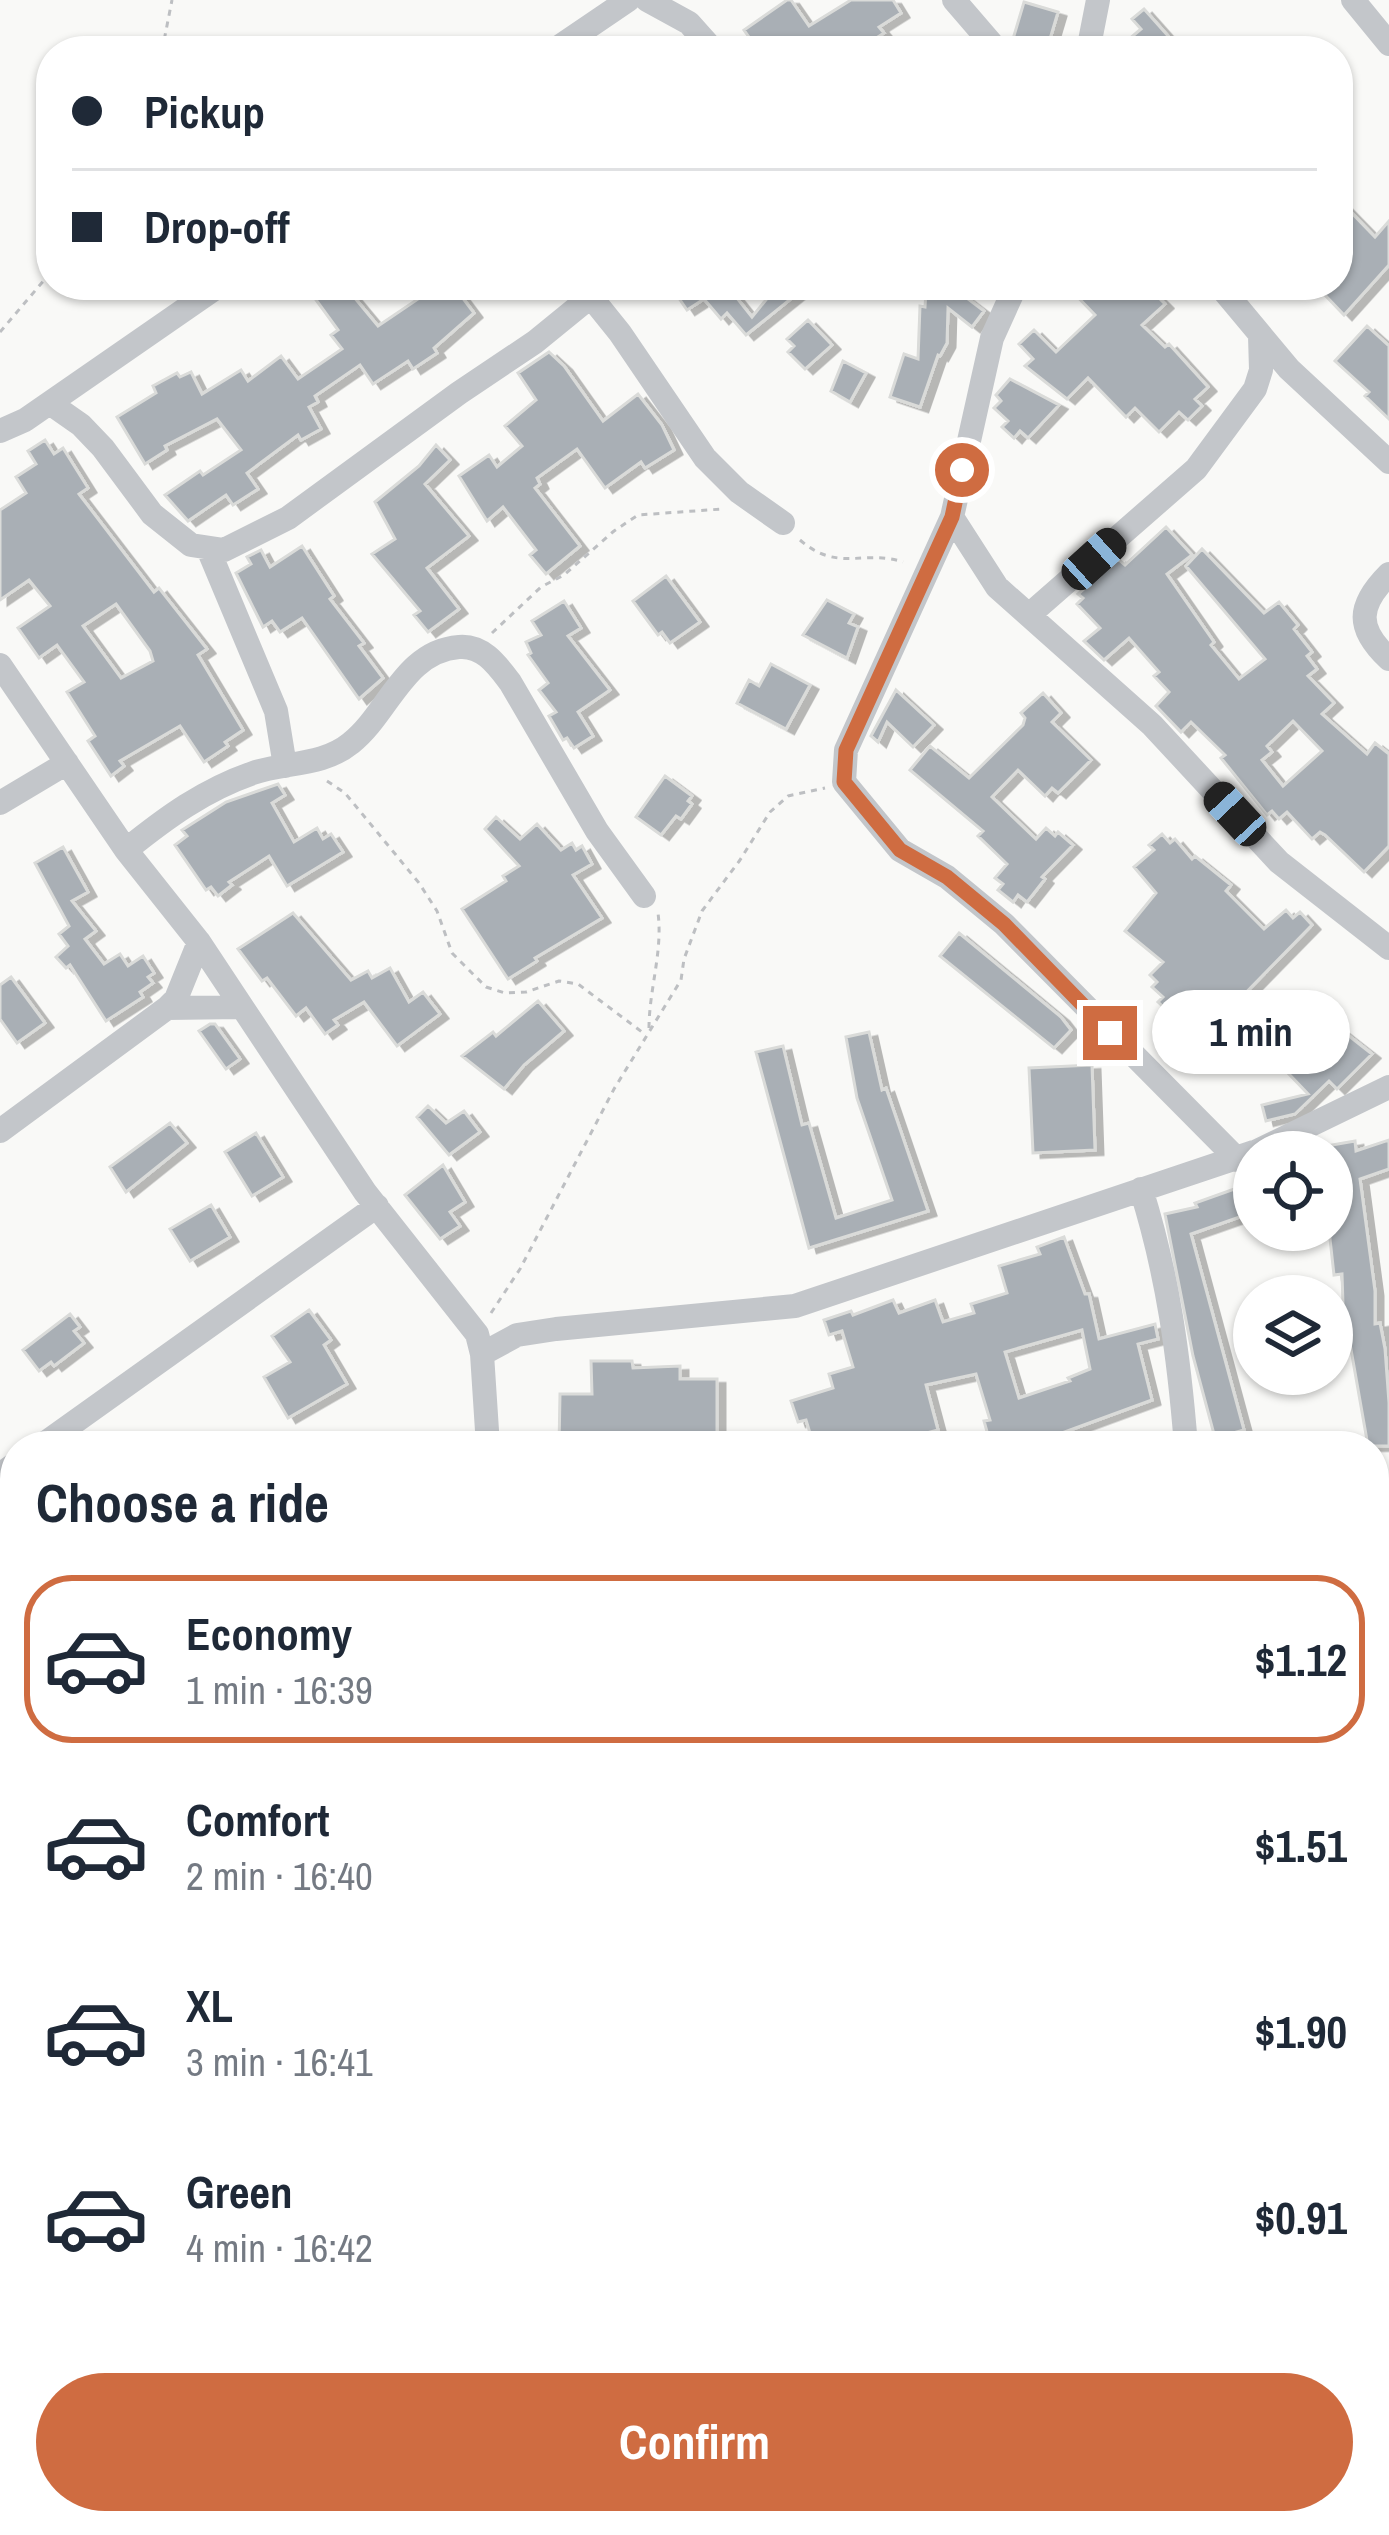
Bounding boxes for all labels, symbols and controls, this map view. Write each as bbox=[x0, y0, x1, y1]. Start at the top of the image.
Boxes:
text: Pickup bbox=[144, 81, 265, 142]
text: Drop-off bbox=[144, 196, 290, 257]
route start bbox=[935, 443, 989, 497]
car bbox=[1055, 522, 1133, 596]
car bbox=[1197, 775, 1273, 853]
callout: 1 min bbox=[1152, 991, 1350, 1075]
route end bbox=[1083, 1006, 1137, 1060]
text: 1 min bbox=[1209, 1006, 1293, 1058]
map controls bbox=[1233, 1131, 1353, 1395]
button: locate bbox=[1233, 1131, 1353, 1251]
button: layers bbox=[1233, 1275, 1353, 1395]
text: Choose a ride bbox=[36, 1466, 329, 1539]
text: Economy bbox=[186, 1603, 352, 1664]
icon: car bbox=[42, 1605, 150, 1713]
text: $1.12 bbox=[1255, 1629, 1347, 1690]
text: 1 min · 16:39 bbox=[186, 1664, 373, 1716]
text: Comfort bbox=[186, 1789, 329, 1850]
icon: car bbox=[42, 1791, 150, 1899]
text: $1.51 bbox=[1255, 1815, 1347, 1876]
text: 2 min · 16:40 bbox=[186, 1850, 373, 1902]
text: XL bbox=[186, 1975, 233, 2036]
icon: car bbox=[42, 1977, 150, 2085]
text: $1.90 bbox=[1255, 2001, 1347, 2062]
text: 3 min · 16:41 bbox=[186, 2036, 373, 2088]
text: Green bbox=[186, 2161, 293, 2222]
icon: car bbox=[42, 2163, 150, 2271]
text: $0.91 bbox=[1255, 2187, 1347, 2248]
text: 4 min · 16:42 bbox=[186, 2222, 373, 2274]
button: Confirm bbox=[36, 2373, 1353, 2511]

